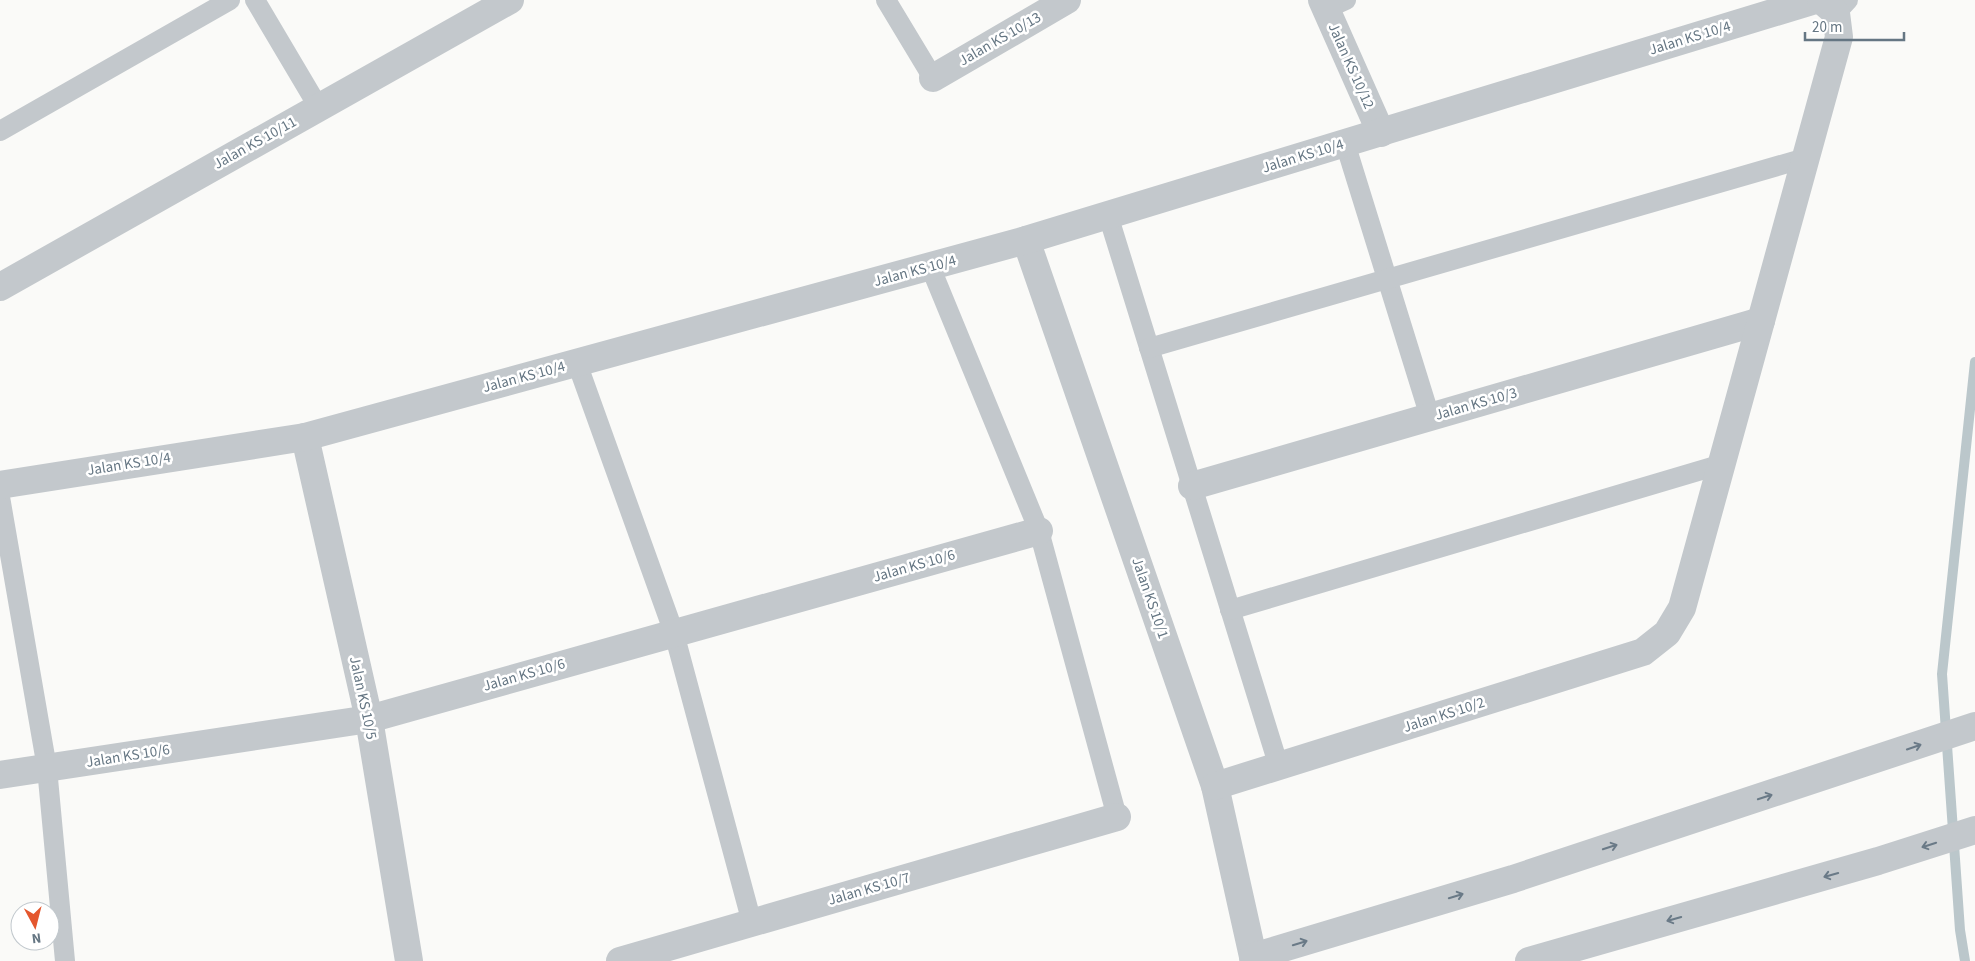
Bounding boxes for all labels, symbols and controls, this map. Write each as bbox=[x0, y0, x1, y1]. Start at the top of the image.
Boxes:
street label: Jalan KS 10/13 bbox=[955, 7, 1045, 71]
scale bar bbox=[1805, 10, 1904, 42]
street label: Jalan KS 10/4 bbox=[1647, 15, 1734, 60]
text: 20 m bbox=[1812, 17, 1842, 38]
street label: Jalan KS 10/12 bbox=[1323, 20, 1379, 112]
street label: Jalan KS 10/11 bbox=[210, 112, 300, 174]
street label: Jalan KS 10/4 bbox=[1260, 133, 1347, 178]
street label: Jalan KS 10/4 bbox=[871, 250, 959, 292]
street label: Jalan KS 10/4 bbox=[480, 356, 568, 398]
street label: Jalan KS 10/3 bbox=[1432, 382, 1520, 426]
street label: Jalan KS 10/4 bbox=[86, 447, 173, 481]
street label: Jalan KS 10/6 bbox=[870, 544, 958, 588]
street label: Jalan KS 10/1 bbox=[1126, 555, 1174, 641]
street label: Jalan KS 10/6 bbox=[480, 653, 568, 697]
street label: Jalan KS 10/5 bbox=[344, 654, 382, 742]
street label: Jalan KS 10/2 bbox=[1401, 692, 1487, 738]
street label: Jalan KS 10/6 bbox=[85, 739, 171, 773]
one-way arrow bbox=[1906, 742, 1922, 751]
one-way arrow bbox=[1757, 792, 1772, 801]
one-way arrow bbox=[1921, 841, 1937, 851]
one-way arrow bbox=[1602, 842, 1618, 852]
street label: Jalan KS 10/7 bbox=[825, 867, 913, 911]
one-way arrow bbox=[1823, 870, 1839, 880]
one-way arrow bbox=[1447, 891, 1463, 901]
north arrow bbox=[10, 901, 60, 951]
one-way arrow bbox=[1667, 915, 1683, 925]
text: N bbox=[31, 927, 42, 948]
one-way arrow bbox=[1292, 938, 1308, 948]

